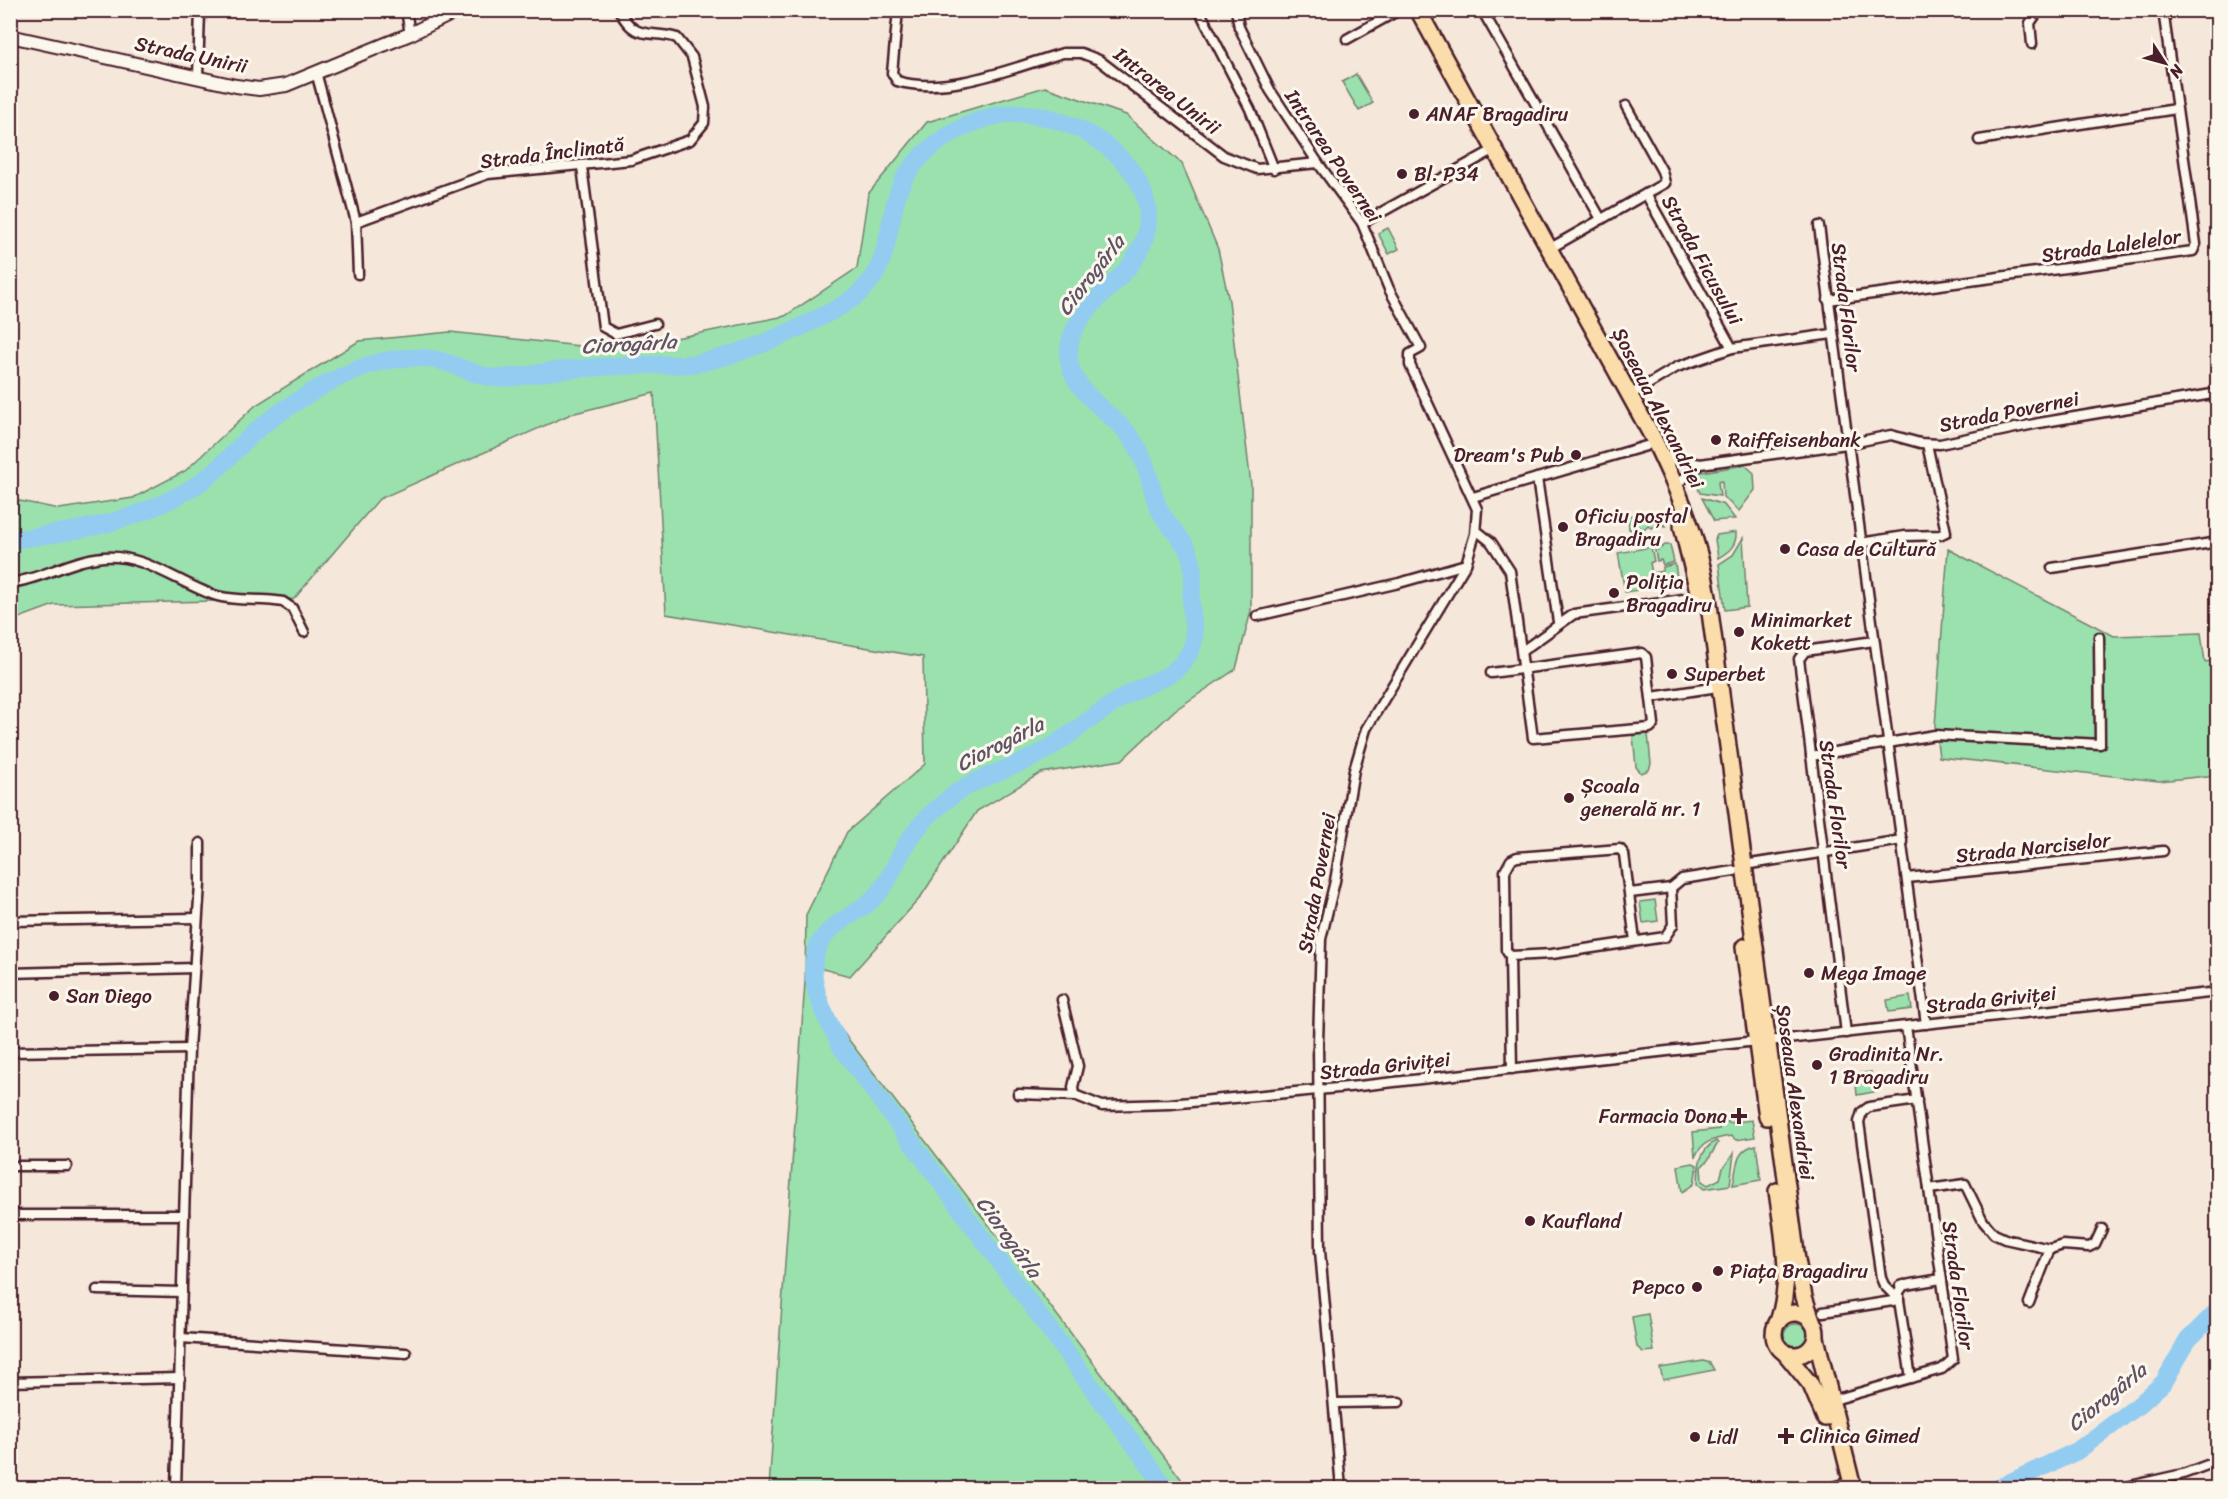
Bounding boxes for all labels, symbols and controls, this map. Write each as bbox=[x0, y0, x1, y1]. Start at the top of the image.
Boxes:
street label: Strada Unirii bbox=[132, 26, 252, 84]
north arrow bbox=[2135, 33, 2195, 93]
street label: Intrarea Unirii bbox=[1105, 37, 1229, 145]
text: N bbox=[2161, 58, 2192, 85]
street label: Intrarea Povernei bbox=[1274, 81, 1392, 231]
place label: ANAF Bragadiru bbox=[1425, 97, 1569, 132]
marker: ANAF Bragadiru bbox=[1407, 107, 1421, 121]
street label: Strada Înclinată bbox=[478, 127, 627, 179]
place label: Bl. P34 bbox=[1414, 157, 1479, 192]
marker: Bl. P34 bbox=[1395, 167, 1409, 181]
street label: Strada Ficusului bbox=[1652, 188, 1753, 333]
street label: Strada Lalelelor bbox=[2039, 219, 2185, 273]
water label: Ciorogârla bbox=[1047, 225, 1136, 324]
street label: Strada Florilor bbox=[1821, 241, 1871, 375]
street label: Șoseaua Alexandriei bbox=[1602, 321, 1714, 496]
water label: Ciorogârla bbox=[581, 322, 679, 365]
street label: Strada Povernei bbox=[1936, 381, 2082, 443]
place label: Raiffeisenbank bbox=[1728, 423, 1861, 458]
marker: Raiffeisenbank bbox=[1709, 433, 1723, 447]
place label: Dream's Pub bbox=[1453, 438, 1564, 473]
marker: Dream's Pub bbox=[1569, 448, 1583, 462]
place label: Oficiu poștal Bragadiru bbox=[1575, 499, 1689, 557]
marker: Oficiu poștal Bragadiru bbox=[1556, 520, 1570, 534]
place label: Casa de Cultură bbox=[1797, 532, 1937, 567]
marker: Casa de Cultură bbox=[1778, 542, 1792, 556]
place label: Poliția Bragadiru bbox=[1626, 565, 1712, 623]
marker: Poliția Bragadiru bbox=[1607, 586, 1621, 600]
place label: Minimarket Kokett bbox=[1751, 603, 1853, 661]
marker: Minimarket Kokett bbox=[1732, 625, 1746, 639]
place label: Superbet bbox=[1684, 657, 1766, 692]
marker: Superbet bbox=[1665, 667, 1679, 681]
water label: Ciorogârla bbox=[949, 705, 1052, 782]
street label: Strada Florilor bbox=[1809, 737, 1862, 872]
place label: Școala generală nr. 1 bbox=[1579, 769, 1700, 827]
marker: Școala generală nr. 1 bbox=[1562, 791, 1576, 805]
street label: Strada Povernei bbox=[1287, 810, 1347, 956]
street label: Strada Narciselor bbox=[1954, 822, 2114, 874]
place label: Mega Image bbox=[1821, 956, 1927, 991]
marker: Mega Image bbox=[1802, 966, 1816, 980]
street label: Strada Griviței bbox=[1924, 976, 2058, 1024]
place label: San Diego bbox=[66, 979, 152, 1014]
marker: San Diego bbox=[47, 989, 61, 1003]
street label: Șoseaua Alexandriei bbox=[1765, 1002, 1825, 1184]
place label: Gradinita Nr. 1 Bragadiru bbox=[1829, 1037, 1944, 1095]
street label: Strada Griviței bbox=[1318, 1042, 1452, 1090]
marker: Gradinita Nr. 1 Bragadiru bbox=[1810, 1058, 1824, 1072]
place label: Farmacia Dona bbox=[1599, 1099, 1727, 1134]
marker: Farmacia Dona bbox=[1732, 1109, 1746, 1123]
water label: Ciorogârla bbox=[966, 1187, 1053, 1288]
place label: Kaufland bbox=[1542, 1204, 1622, 1239]
marker: Kaufland bbox=[1523, 1214, 1537, 1228]
street label: Strada Florilor bbox=[1932, 1218, 1985, 1353]
place label: Piața Bragadiru bbox=[1730, 1254, 1868, 1289]
marker: Piața Bragadiru bbox=[1711, 1264, 1725, 1278]
place label: Pepco bbox=[1632, 1270, 1685, 1305]
marker: Pepco bbox=[1690, 1280, 1704, 1294]
water label: Ciorogârla bbox=[2058, 1351, 2157, 1442]
place label: Clinica Gimed bbox=[1800, 1419, 1921, 1454]
place label: Lidl bbox=[1707, 1420, 1739, 1455]
marker: Clinica Gimed bbox=[1777, 1427, 1795, 1445]
marker: Lidl bbox=[1688, 1430, 1702, 1444]

